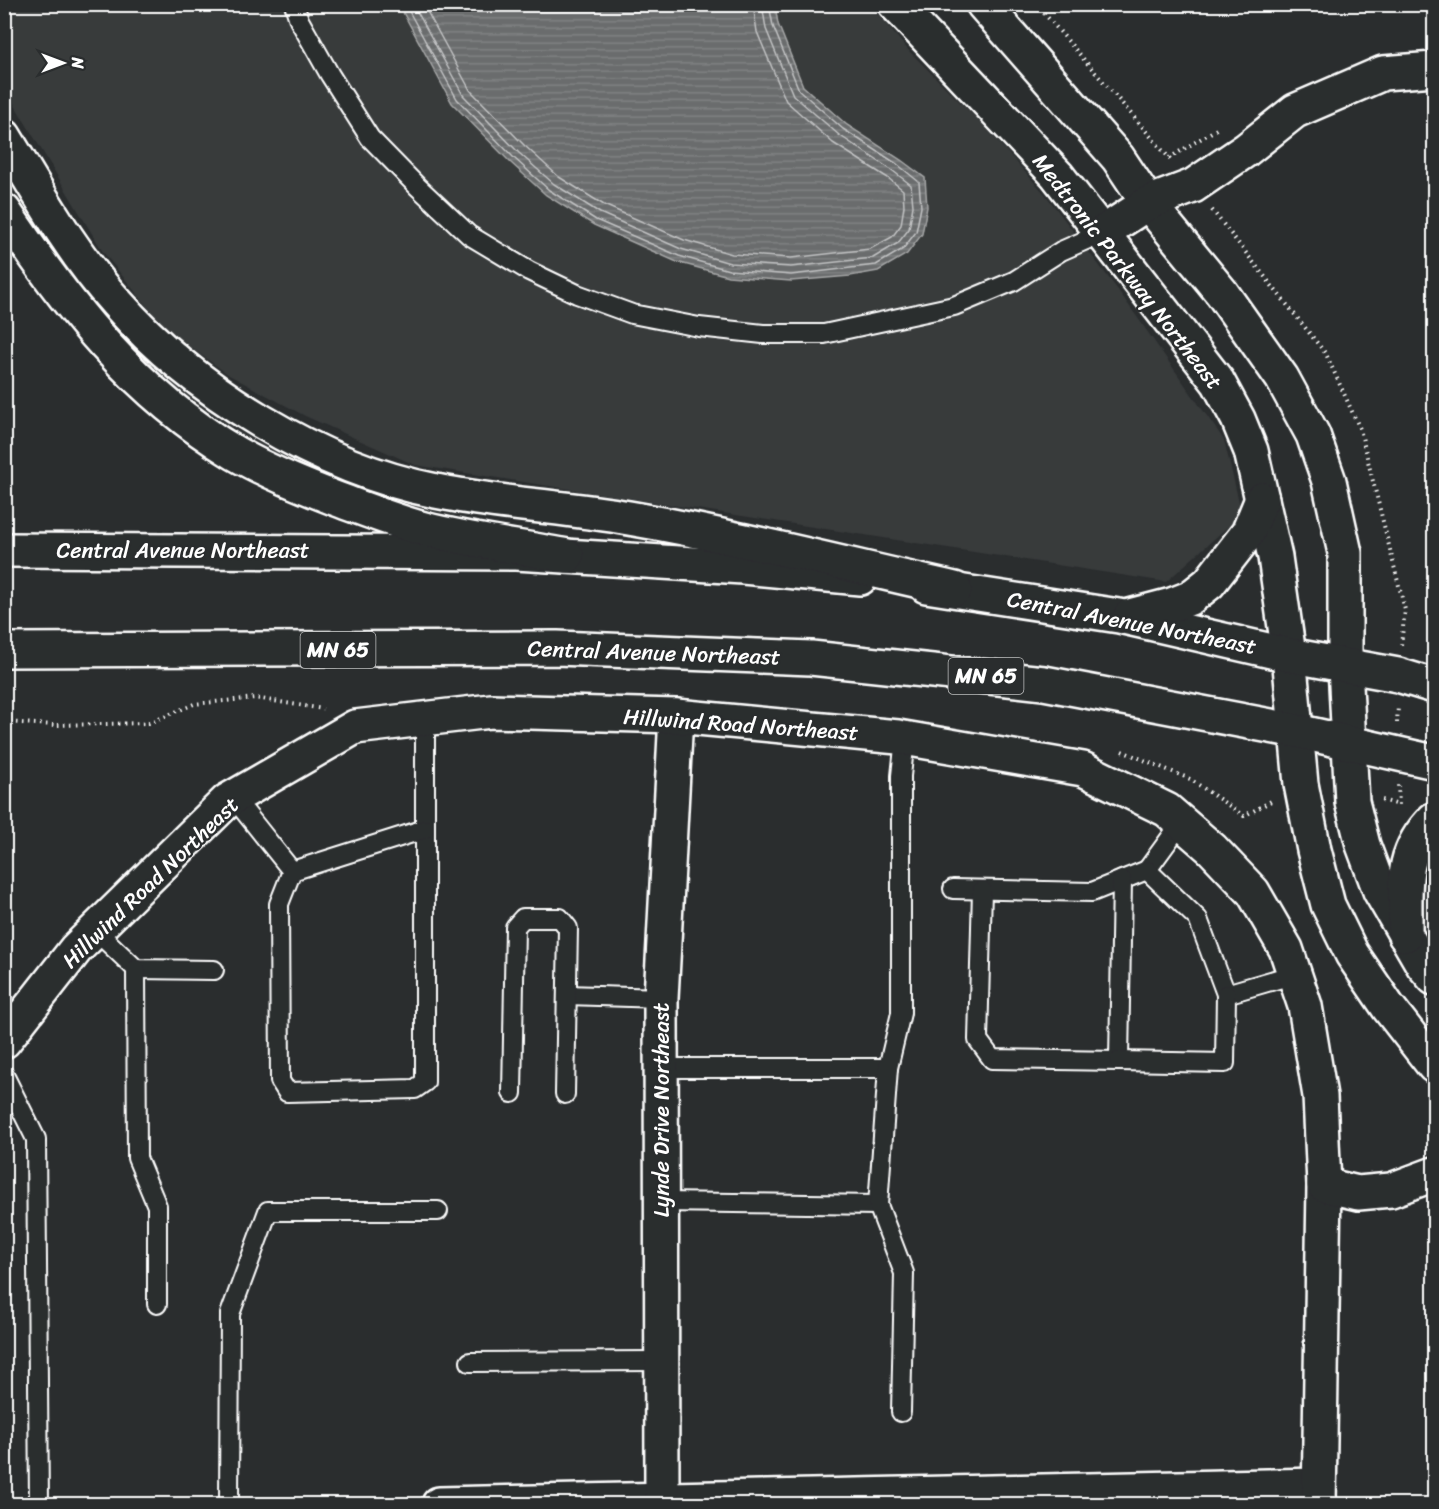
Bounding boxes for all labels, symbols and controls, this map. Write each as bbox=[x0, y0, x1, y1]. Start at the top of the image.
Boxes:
north arrow bbox=[33, 33, 93, 93]
text: N bbox=[63, 56, 92, 69]
street label: Medtronic Parkway Northeast bbox=[1022, 144, 1233, 399]
street label: Central Avenue Northeast bbox=[57, 531, 310, 570]
street label: Central Avenue Northeast bbox=[1004, 579, 1260, 666]
street label: Central Avenue Northeast bbox=[527, 629, 781, 676]
road number: MN 65 bbox=[300, 632, 376, 668]
road number: MN 65 bbox=[948, 658, 1024, 694]
street label: Hillwind Road Northeast bbox=[622, 697, 860, 752]
street label: Hillwind Road Northeast bbox=[52, 786, 249, 978]
street label: Lynde Drive Northeast bbox=[642, 1002, 681, 1217]

